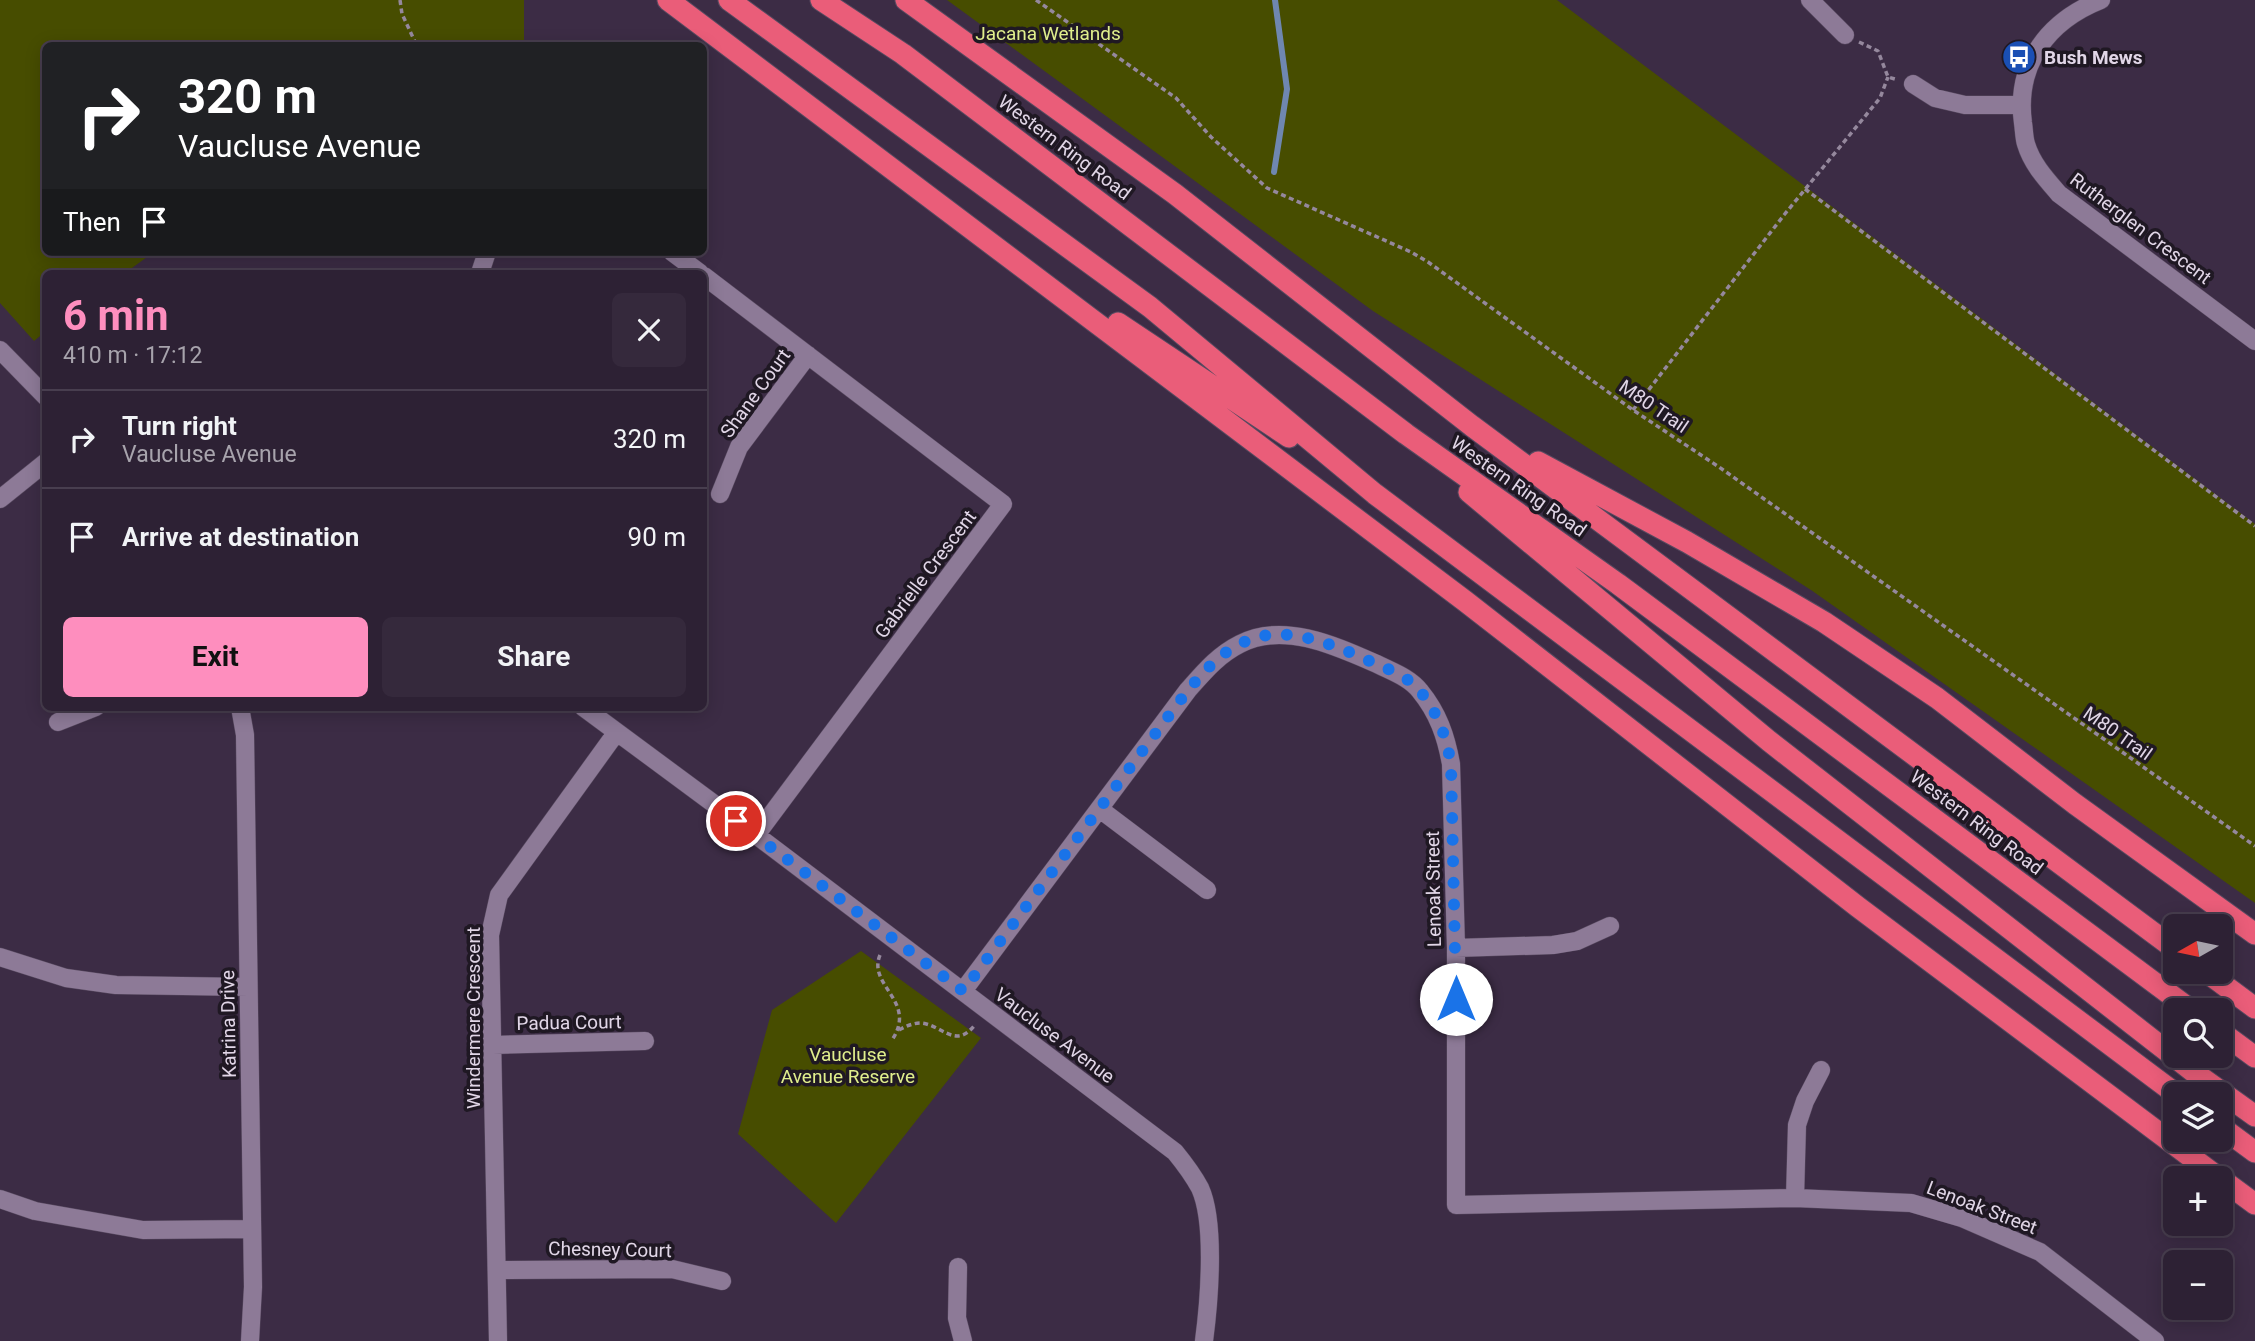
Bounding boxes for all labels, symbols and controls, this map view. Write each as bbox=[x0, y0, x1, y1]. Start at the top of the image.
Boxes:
park label: Jacana Wetlands bbox=[975, 22, 1121, 45]
bus stop icon: Bush Mews bbox=[2000, 38, 2038, 76]
place label: Bush Mews bbox=[2044, 46, 2143, 69]
text: 320 m bbox=[178, 68, 317, 125]
icon: right bbox=[63, 70, 154, 161]
street label: Western Ring Road bbox=[994, 90, 1136, 205]
text: Vaucluse Avenue bbox=[178, 127, 421, 165]
street label: Rutherglen Crescent bbox=[2065, 168, 2216, 289]
icon: arrive bbox=[135, 203, 173, 241]
text: Then bbox=[63, 207, 121, 237]
text: 6 min bbox=[63, 291, 169, 340]
button: close bbox=[612, 293, 686, 367]
text: 410 m · 17:12 bbox=[63, 342, 202, 369]
street label: Shane Court bbox=[715, 344, 795, 442]
street label: M80 Trail bbox=[1615, 375, 1693, 438]
text: Turn right bbox=[122, 411, 237, 441]
icon: right bbox=[63, 420, 101, 458]
text: 320 m bbox=[613, 424, 686, 454]
street label: Western Ring Road bbox=[1447, 431, 1591, 542]
text: Vaucluse Avenue bbox=[122, 441, 297, 468]
street label: Gabrielle Crescent bbox=[870, 506, 981, 643]
icon: arrive bbox=[63, 518, 101, 556]
text: Arrive at destination bbox=[122, 522, 359, 552]
text: 90 m bbox=[628, 522, 686, 552]
button: Exit bbox=[63, 617, 368, 697]
button: Share bbox=[382, 617, 686, 697]
street label: M80 Trail bbox=[2079, 701, 2156, 765]
street label: Western Ring Road bbox=[1906, 765, 2048, 880]
pin bbox=[706, 791, 766, 851]
icon: arrive bbox=[717, 802, 755, 840]
street label: Lenoak Street bbox=[1421, 831, 1446, 947]
north arrow bbox=[2163, 914, 2233, 984]
map controls bbox=[2163, 914, 2233, 1320]
street label: Windermere Crescent bbox=[462, 927, 485, 1109]
position arrow bbox=[1419, 962, 1493, 1036]
street label: Katrina Drive bbox=[216, 970, 241, 1078]
street label: Vaucluse Avenue bbox=[990, 983, 1119, 1088]
button: search bbox=[2163, 998, 2233, 1068]
street label: Padua Court bbox=[516, 1010, 622, 1035]
park label: Vaucluse Avenue Reserve bbox=[781, 1043, 915, 1088]
button: layers bbox=[2163, 1082, 2233, 1152]
button: + bbox=[2163, 1166, 2233, 1236]
street label: Lenoak Street bbox=[1923, 1176, 2040, 1239]
street label: Chesney Court bbox=[548, 1237, 672, 1262]
button: − bbox=[2163, 1250, 2233, 1320]

